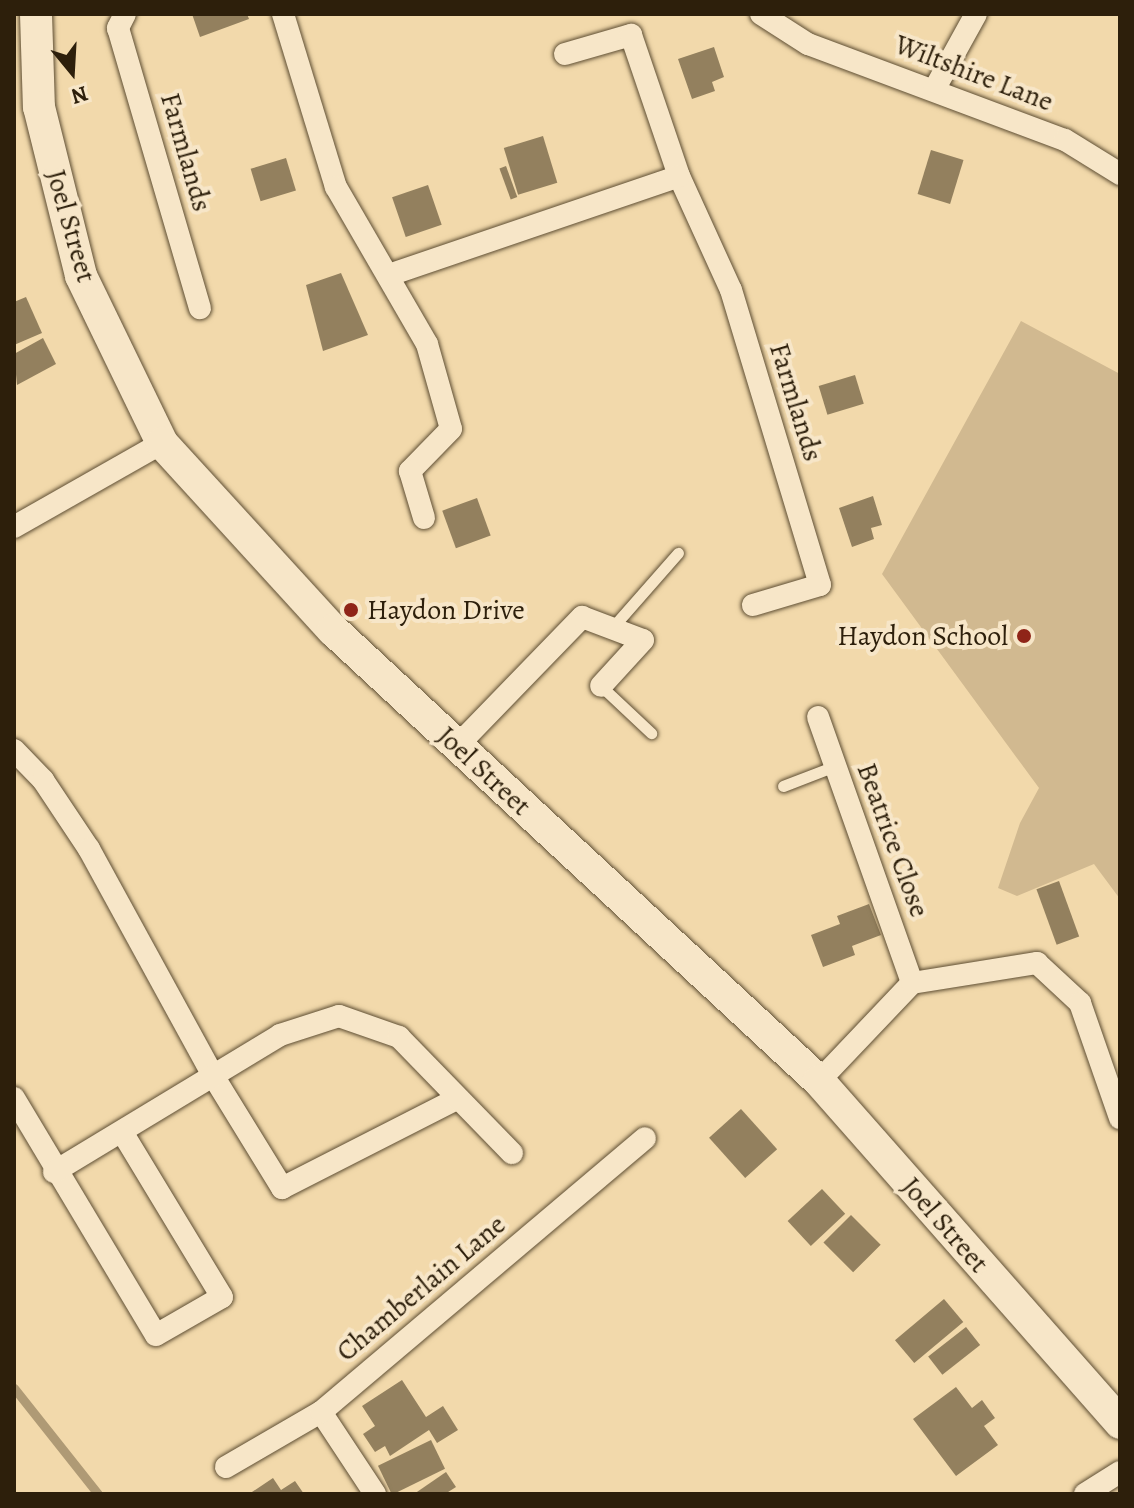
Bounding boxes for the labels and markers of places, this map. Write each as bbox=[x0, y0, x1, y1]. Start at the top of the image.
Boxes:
place label: Haydon Drive bbox=[367, 593, 525, 627]
marker: Haydon Drive bbox=[342, 601, 360, 619]
place label: Haydon School bbox=[837, 619, 1008, 653]
marker: Haydon School bbox=[1015, 627, 1033, 645]

